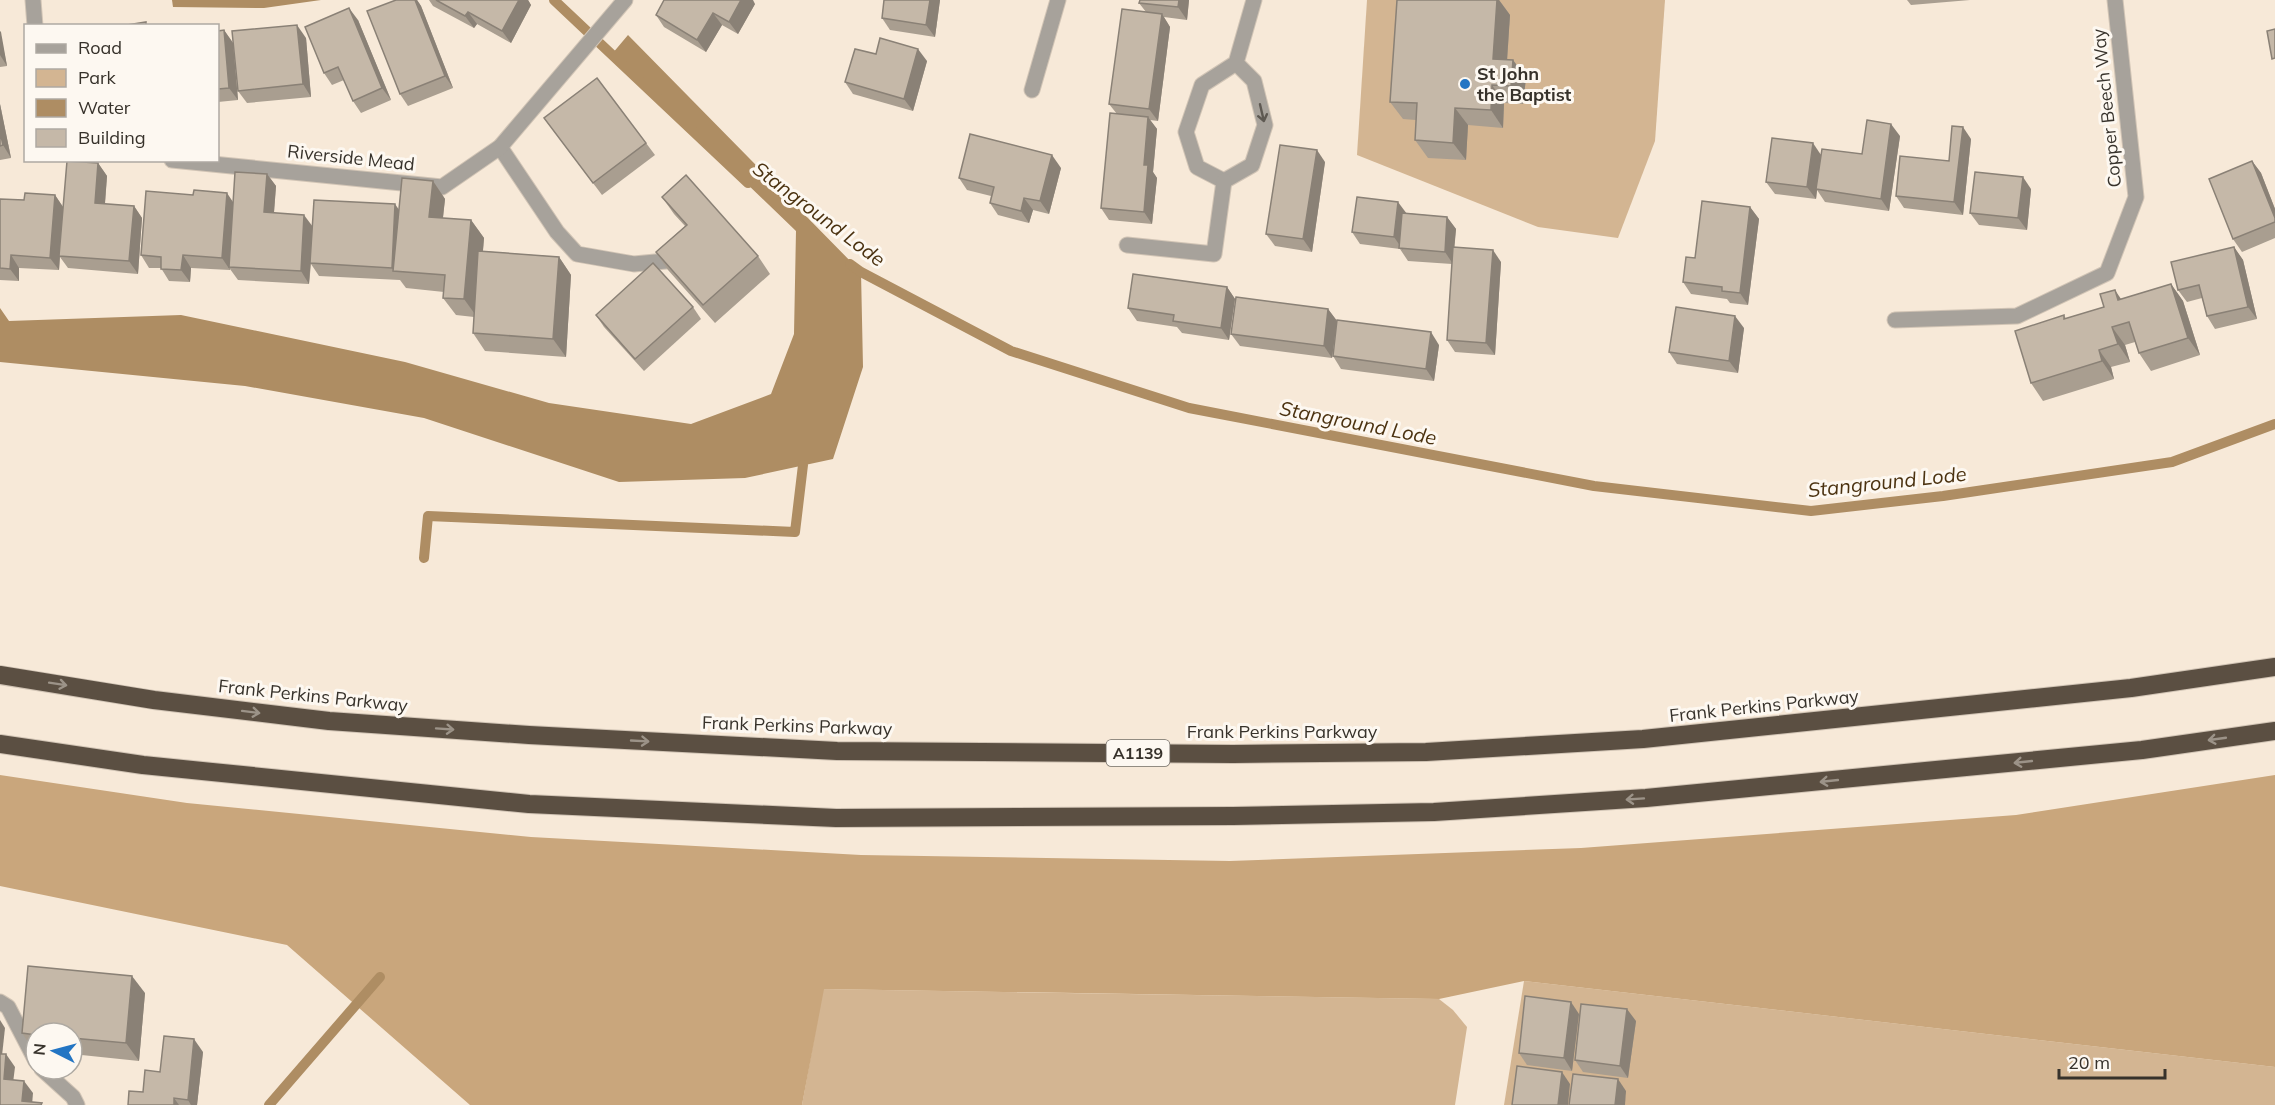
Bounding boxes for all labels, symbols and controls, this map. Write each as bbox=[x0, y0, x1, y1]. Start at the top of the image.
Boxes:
legend bbox=[24, 24, 219, 162]
street label: Copper Beech Way bbox=[2087, 27, 2126, 189]
text: Road bbox=[78, 36, 122, 59]
place label: St John the Baptist bbox=[1477, 62, 1572, 106]
text: Park bbox=[78, 66, 117, 89]
marker: St John the Baptist bbox=[1458, 77, 1472, 91]
text: Water bbox=[78, 96, 131, 119]
one-way arrow bbox=[1257, 103, 1268, 122]
text: Building bbox=[78, 126, 146, 149]
street label: Riverside Mead bbox=[286, 139, 416, 176]
water label: Stanground Lode bbox=[748, 156, 891, 272]
water label: Stanground Lode bbox=[1278, 395, 1439, 450]
water label: Stanground Lode bbox=[1806, 461, 1968, 502]
street label: Frank Perkins Parkway bbox=[217, 674, 409, 717]
one-way arrow bbox=[47, 679, 67, 690]
street label: Frank Perkins Parkway bbox=[1668, 684, 1860, 727]
one-way arrow bbox=[240, 706, 260, 717]
street label: Frank Perkins Parkway bbox=[701, 711, 893, 740]
street label: Frank Perkins Parkway bbox=[1187, 720, 1378, 743]
one-way arrow bbox=[434, 724, 454, 735]
one-way arrow bbox=[2208, 734, 2228, 745]
one-way arrow bbox=[629, 735, 649, 746]
road number: A1139 bbox=[1106, 740, 1170, 766]
one-way arrow bbox=[2014, 757, 2034, 768]
one-way arrow bbox=[1820, 776, 1840, 787]
one-way arrow bbox=[1626, 794, 1646, 805]
north arrow bbox=[24, 1021, 84, 1081]
text: N bbox=[29, 1042, 50, 1056]
scale bar bbox=[2059, 1042, 2166, 1080]
text: 20 m bbox=[2068, 1051, 2110, 1074]

